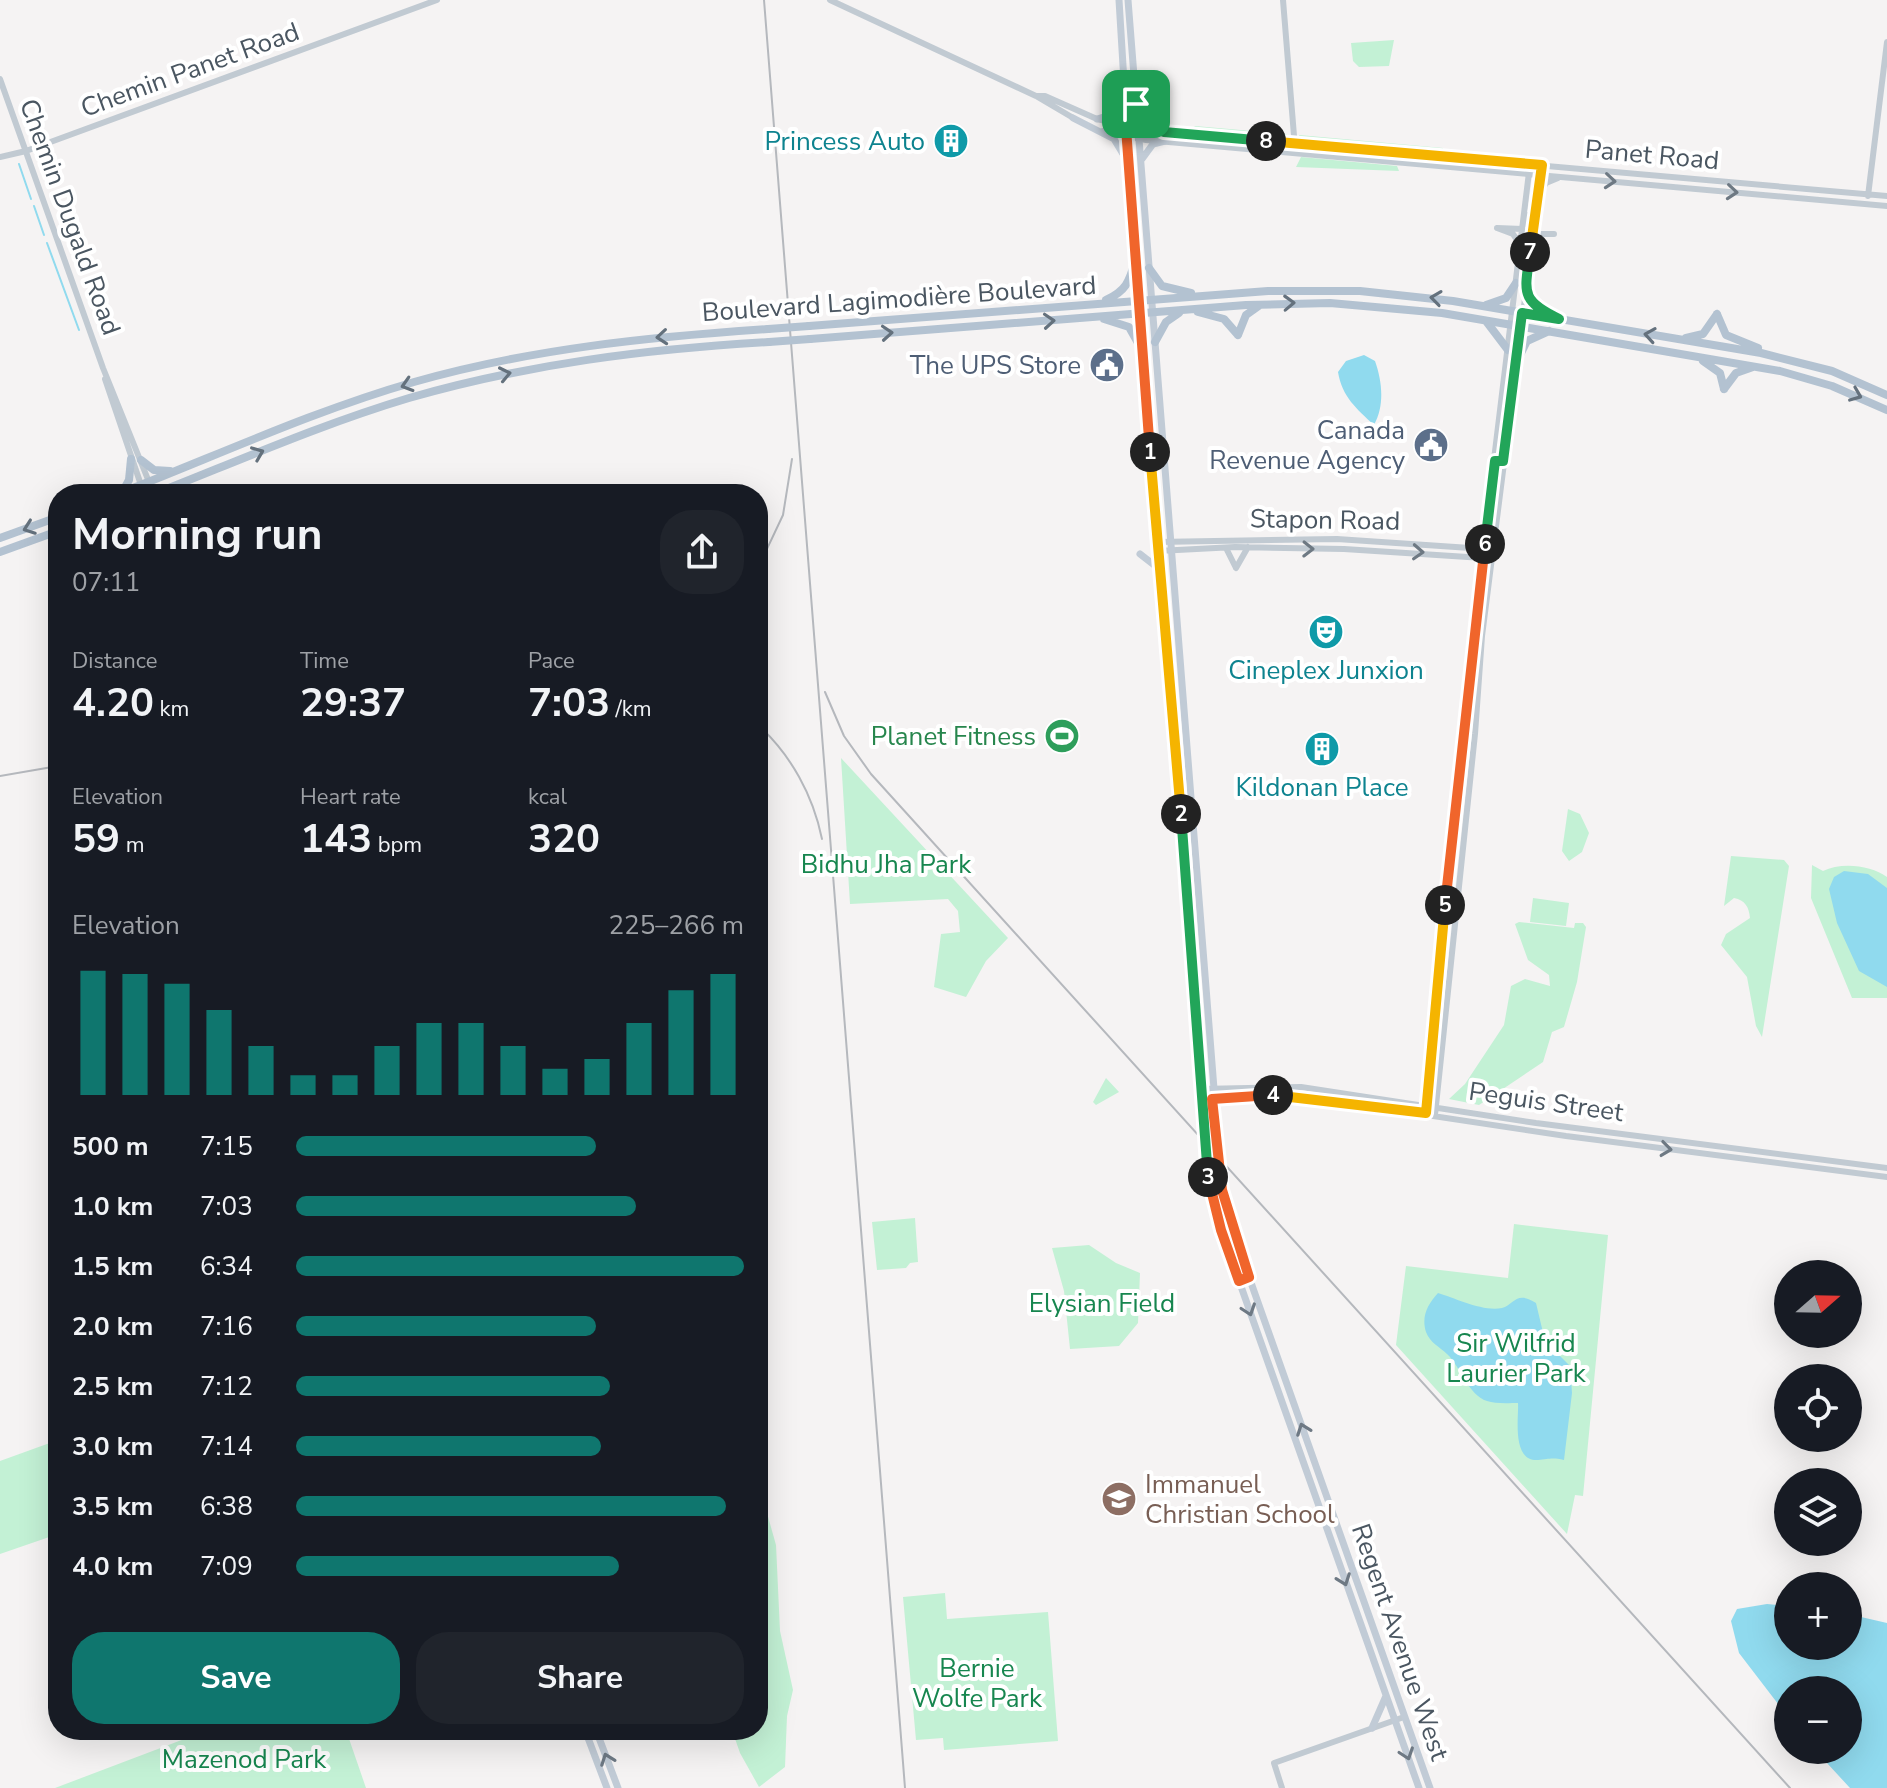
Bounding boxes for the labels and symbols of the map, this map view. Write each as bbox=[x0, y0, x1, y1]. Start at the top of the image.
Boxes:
street label: Chemin Panet Road bbox=[76, 14, 304, 126]
pin bbox=[1102, 70, 1170, 138]
street label: Chemin Dugald Road bbox=[11, 94, 129, 340]
pin: 8 bbox=[1246, 121, 1286, 161]
building icon: Princess Auto bbox=[932, 122, 970, 160]
place label: Princess Auto bbox=[764, 124, 925, 159]
street label: Panet Road bbox=[1583, 132, 1721, 178]
one-way arrow bbox=[1604, 172, 1617, 189]
one-way arrow bbox=[1726, 183, 1739, 200]
pin: 7 bbox=[1510, 232, 1550, 272]
street label: Boulevard Lagimodière Boulevard bbox=[701, 268, 1097, 330]
one-way arrow bbox=[1429, 290, 1442, 307]
one-way arrow bbox=[1283, 295, 1296, 312]
one-way arrow bbox=[1043, 313, 1056, 330]
one-way arrow bbox=[881, 325, 894, 342]
one-way arrow bbox=[1643, 327, 1657, 344]
one-way arrow bbox=[655, 329, 668, 346]
public building icon: The UPS Store bbox=[1088, 346, 1126, 384]
place label: The UPS Store bbox=[910, 348, 1081, 383]
one-way arrow bbox=[498, 366, 512, 383]
one-way arrow bbox=[400, 376, 414, 392]
one-way arrow bbox=[1848, 386, 1862, 402]
place label: Canada Revenue Agency bbox=[1209, 413, 1406, 478]
public building icon: Canada Revenue Agency bbox=[1412, 426, 1450, 464]
pin: 1 bbox=[1130, 432, 1170, 472]
one-way arrow bbox=[250, 446, 264, 463]
street label: Stapon Road bbox=[1250, 501, 1400, 539]
one-way arrow bbox=[23, 518, 37, 535]
pin: 6 bbox=[1465, 524, 1505, 564]
one-way arrow bbox=[1302, 540, 1315, 558]
one-way arrow bbox=[1412, 544, 1425, 561]
theatre icon: Cineplex Junxion bbox=[1307, 613, 1345, 651]
place label: Cineplex Junxion bbox=[1228, 653, 1424, 688]
sports icon: Planet Fitness bbox=[1043, 717, 1081, 755]
place label: Planet Fitness bbox=[871, 719, 1036, 754]
building icon: Kildonan Place bbox=[1303, 730, 1341, 768]
place label: Kildonan Place bbox=[1235, 770, 1409, 805]
pin: 2 bbox=[1161, 794, 1201, 834]
park label: Bidhu Jha Park bbox=[801, 847, 972, 882]
pin: 5 bbox=[1425, 885, 1465, 925]
street label: Peguis Street bbox=[1466, 1074, 1626, 1130]
pin: 4 bbox=[1253, 1075, 1293, 1115]
one-way arrow bbox=[1660, 1140, 1673, 1157]
pin: 3 bbox=[1188, 1157, 1228, 1197]
north arrow bbox=[1774, 1260, 1862, 1348]
park label: Elysian Field bbox=[1029, 1286, 1175, 1321]
one-way arrow bbox=[1239, 1302, 1255, 1316]
park label: Sir Wilfrid Laurier Park bbox=[1446, 1326, 1587, 1391]
one-way arrow bbox=[1296, 1423, 1313, 1437]
place label: Immanuel Christian School bbox=[1145, 1467, 1335, 1532]
school or university icon: Immanuel Christian School bbox=[1100, 1480, 1138, 1518]
street label: Regent Avenue West bbox=[1343, 1519, 1457, 1766]
one-way arrow bbox=[1334, 1572, 1351, 1586]
park label: Bernie Wolfe Park bbox=[912, 1651, 1043, 1716]
park label: Mazenod Park bbox=[162, 1742, 327, 1777]
one-way arrow bbox=[1398, 1746, 1414, 1760]
one-way arrow bbox=[600, 1753, 617, 1767]

